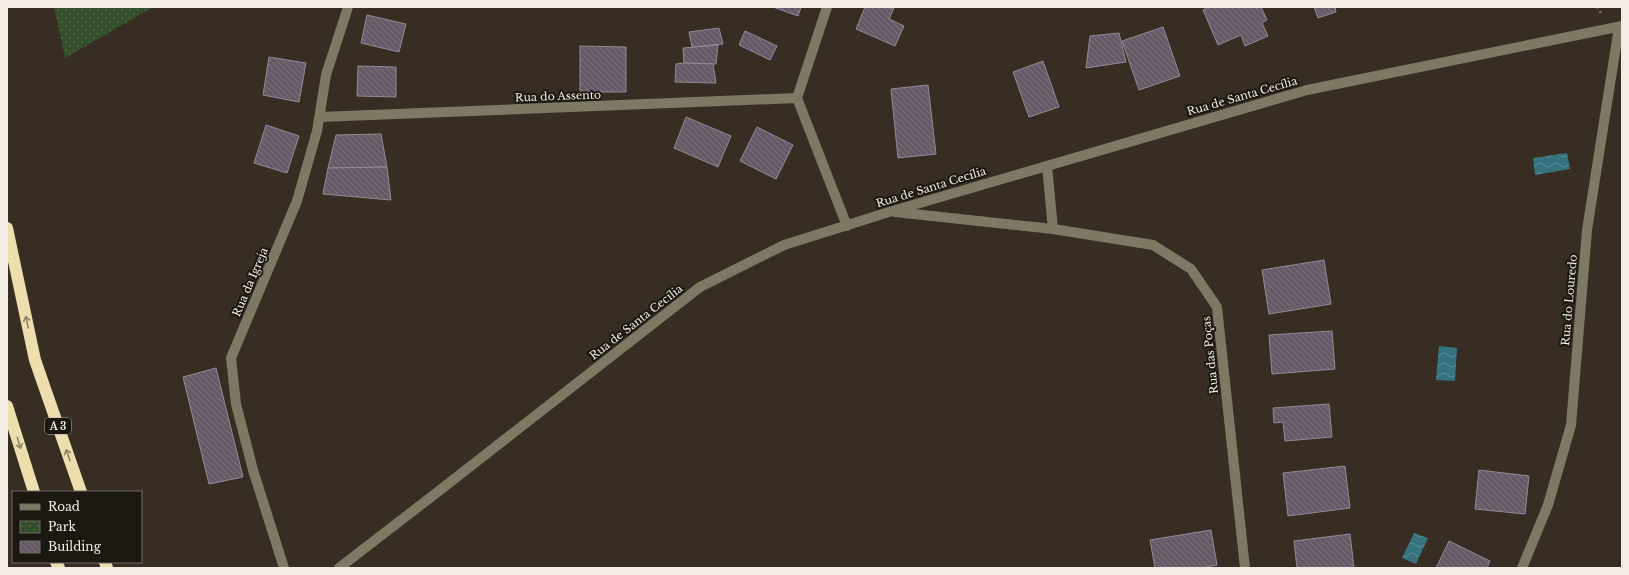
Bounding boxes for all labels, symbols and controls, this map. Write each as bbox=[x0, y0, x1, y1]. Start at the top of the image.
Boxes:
street label: Rua de Santa Cecília bbox=[1185, 73, 1300, 118]
street label: Rua do Assento bbox=[515, 87, 601, 105]
street label: Rua de Santa Cecília bbox=[874, 163, 989, 210]
street label: Rua da Igreja bbox=[229, 245, 271, 319]
street label: Rua do Louredo bbox=[1558, 254, 1580, 346]
street label: Rua de Santa Cecília bbox=[587, 281, 686, 363]
street label: Rua das Poças bbox=[1199, 315, 1221, 395]
one-way arrow bbox=[22, 316, 30, 329]
road number: A 3 bbox=[45, 418, 71, 434]
one-way arrow bbox=[16, 436, 23, 449]
one-way arrow bbox=[64, 449, 71, 462]
legend bbox=[12, 491, 142, 563]
text: Road bbox=[48, 499, 80, 514]
text: Park bbox=[48, 519, 76, 534]
text: Building bbox=[48, 539, 102, 554]

